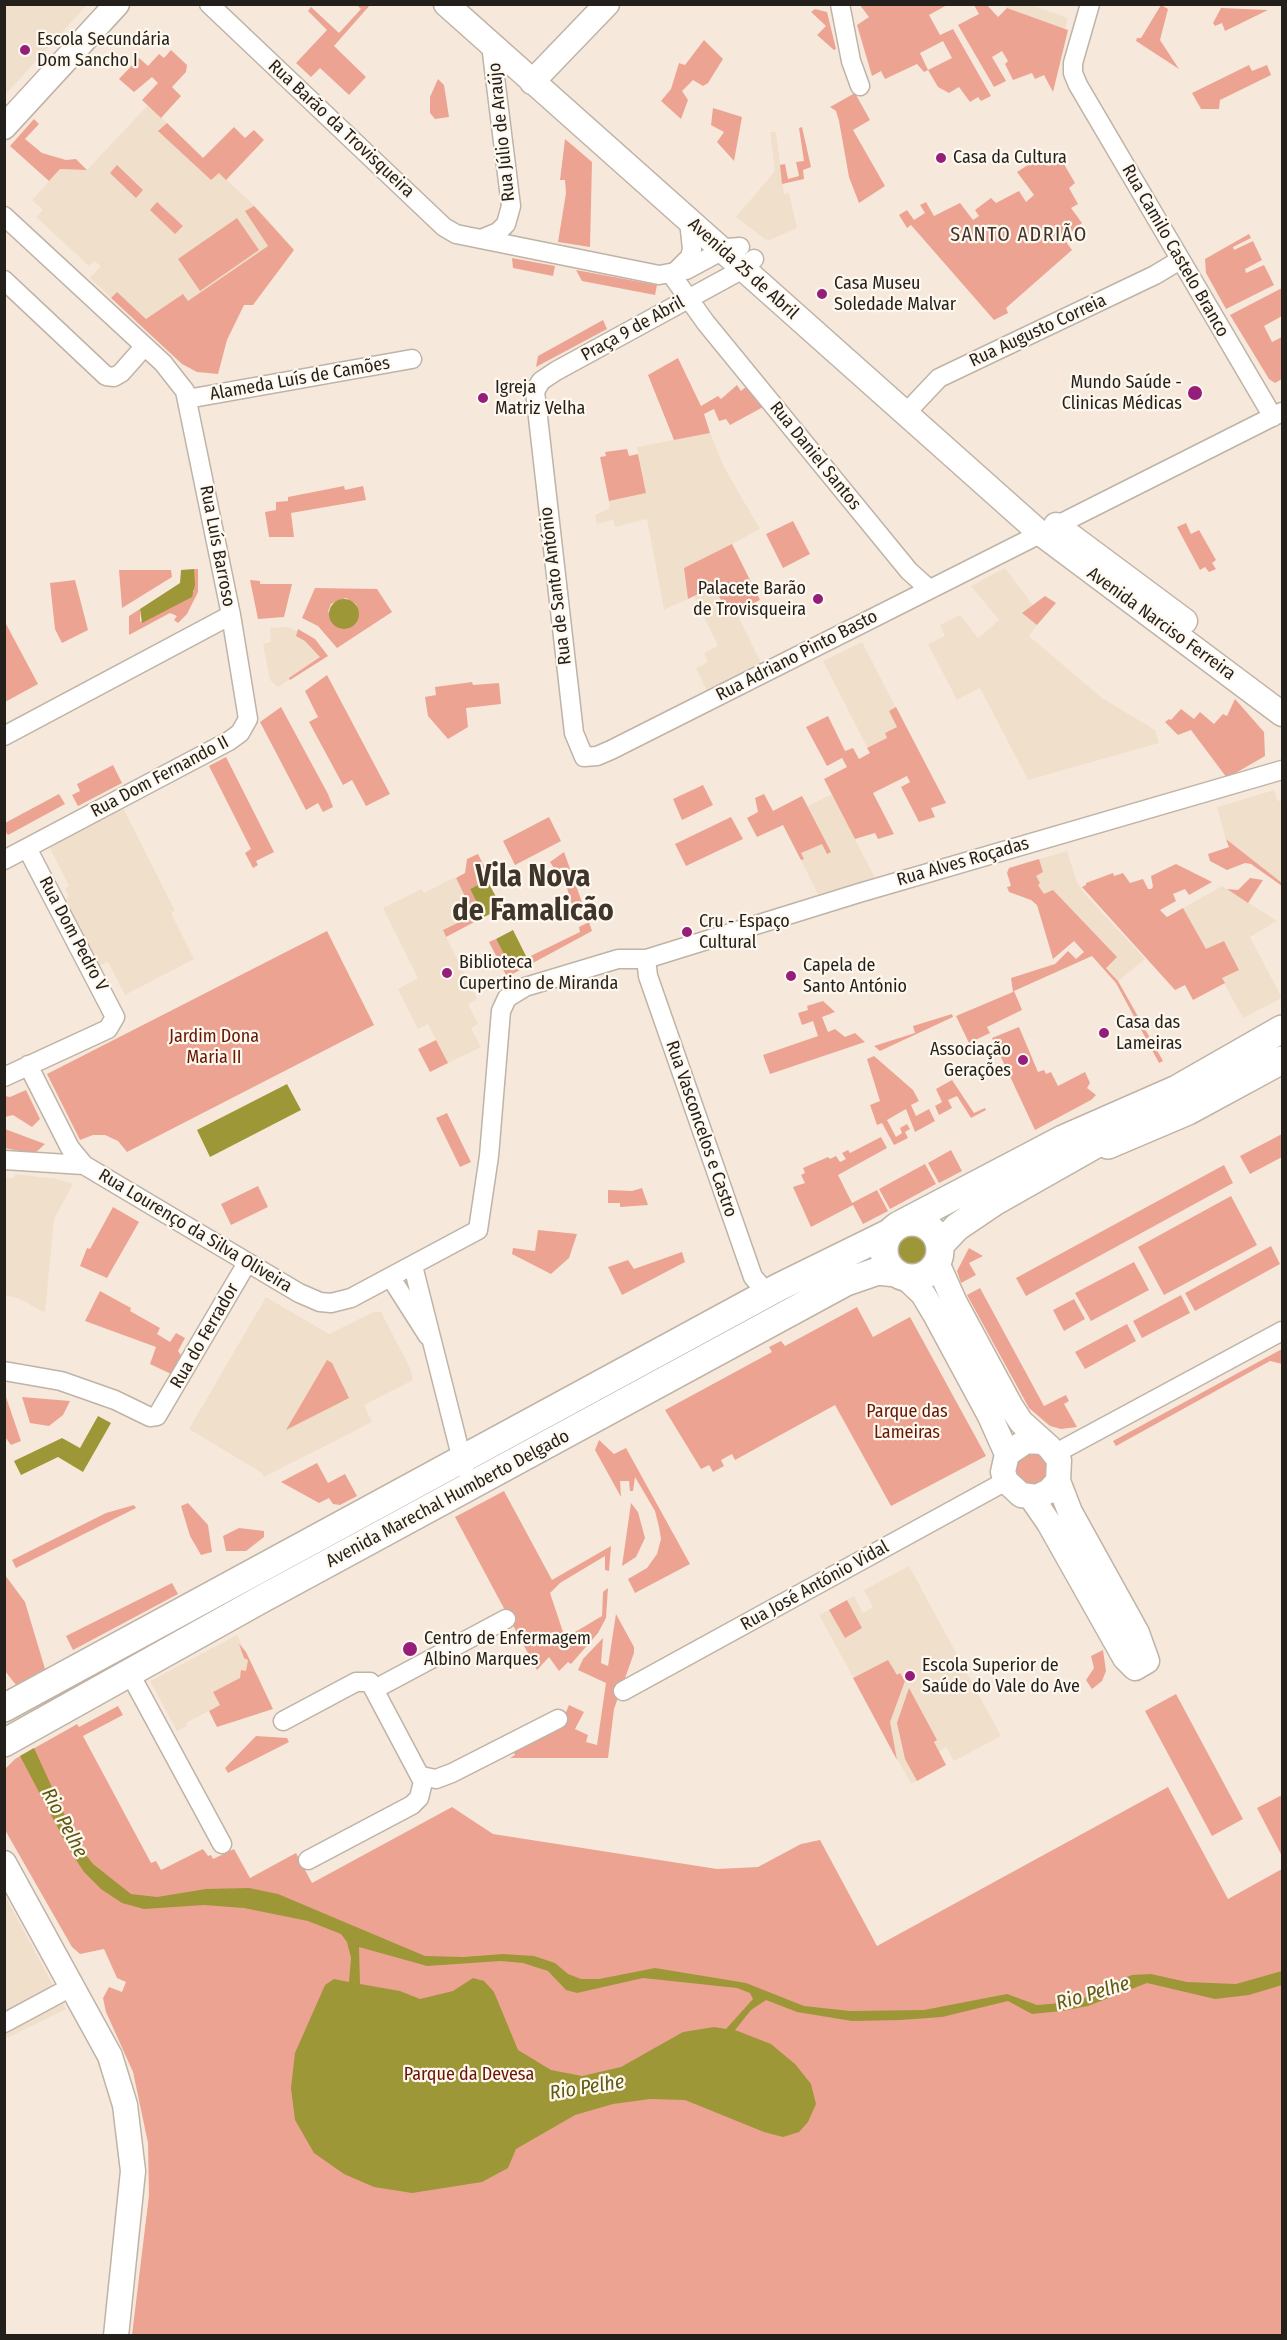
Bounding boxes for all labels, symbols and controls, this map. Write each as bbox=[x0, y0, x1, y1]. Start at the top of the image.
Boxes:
place label: Escola Secundária Dom Sancho I bbox=[37, 29, 170, 72]
marker: Escola Secundária Dom Sancho I bbox=[18, 43, 32, 57]
street label: Rua Barão da Trovisqueira bbox=[263, 56, 419, 202]
street label: Rua Júlio de Araújo bbox=[484, 61, 520, 203]
place label: Casa da Cultura bbox=[953, 147, 1067, 169]
marker: Casa da Cultura bbox=[934, 151, 948, 165]
street label: Rua Camilo Castelo Branco bbox=[1117, 161, 1233, 341]
street label: Avenida 25 de Abril bbox=[683, 214, 803, 324]
district label: SANTO ADRIÃO bbox=[950, 223, 1088, 247]
place label: Casa Museu Soledade Malvar bbox=[834, 273, 956, 316]
marker: Casa Museu Soledade Malvar bbox=[815, 287, 829, 301]
street label: Rua Augusto Correia bbox=[966, 290, 1110, 372]
street label: Praça 9 de Abril bbox=[578, 292, 688, 366]
street label: Alameda Luís de Camões bbox=[208, 353, 392, 405]
place label: Mundo Saúde - Clinicas Médicas bbox=[1062, 372, 1182, 415]
place label: Igreja Matriz Velha bbox=[495, 377, 585, 420]
marker: Mundo Saúde - Clinicas Médicas bbox=[1186, 384, 1204, 402]
marker: Igreja Matriz Velha bbox=[476, 391, 490, 405]
street label: Rua Daniel Santos bbox=[765, 397, 865, 515]
street label: Rua Luís Barroso bbox=[195, 483, 239, 609]
street label: Rua de Santo António bbox=[536, 506, 576, 666]
street label: Avenida Narciso Ferreira bbox=[1083, 563, 1239, 685]
place label: Palacete Barão de Trovisqueira bbox=[693, 578, 806, 620]
marker: Palacete Barão de Trovisqueira bbox=[811, 592, 825, 606]
street label: Rua Adriano Pinto Basto bbox=[713, 606, 881, 706]
street label: Rua Dom Fernando II bbox=[87, 731, 233, 823]
street label: Rua Alves Roçadas bbox=[894, 833, 1032, 891]
district label: Vila Nova de Famalicão bbox=[452, 860, 614, 930]
street label: Rua Dom Pedro V bbox=[34, 873, 112, 995]
place label: Cru - Espaço Cultural bbox=[699, 911, 790, 954]
marker: Cru - Espaço Cultural bbox=[680, 925, 694, 939]
place label: Biblioteca Cupertino de Miranda bbox=[459, 952, 618, 994]
place label: Capela de Santo António bbox=[803, 955, 907, 998]
marker: Biblioteca Cupertino de Miranda bbox=[440, 966, 454, 980]
marker: Capela de Santo António bbox=[784, 969, 798, 983]
place label: Casa das Lameiras bbox=[1116, 1012, 1182, 1054]
park label: Jardim Dona Maria II bbox=[169, 1026, 259, 1068]
marker: Casa das Lameiras bbox=[1097, 1026, 1111, 1040]
street label: Rua Vasconcelos e Castro bbox=[661, 1038, 741, 1220]
place label: Associação Gerações bbox=[930, 1039, 1011, 1082]
marker: Associação Gerações bbox=[1016, 1053, 1030, 1067]
street label: Rua Lourenço da Silva Oliveira bbox=[94, 1165, 296, 1297]
street label: Rua do Ferrador bbox=[166, 1280, 244, 1392]
park label: Parque das Lameiras bbox=[866, 1401, 948, 1444]
street label: Avenida Marechal Humberto Delgado bbox=[323, 1425, 573, 1573]
street label: Rua José António Vidal bbox=[737, 1536, 893, 1636]
place label: Centro de Enfermagem Albino Marques bbox=[424, 1628, 591, 1670]
marker: Centro de Enfermagem Albino Marques bbox=[401, 1640, 419, 1658]
place label: Escola Superior de Saúde do Vale do Ave bbox=[922, 1655, 1080, 1698]
marker: Escola Superior de Saúde do Vale do Ave bbox=[903, 1669, 917, 1683]
water label: Rio Pelhe bbox=[36, 1784, 92, 1862]
water label: Rio Pelhe bbox=[1054, 1972, 1132, 2016]
park label: Parque da Devesa bbox=[404, 2064, 534, 2086]
water label: Rio Pelhe bbox=[548, 2070, 626, 2106]

